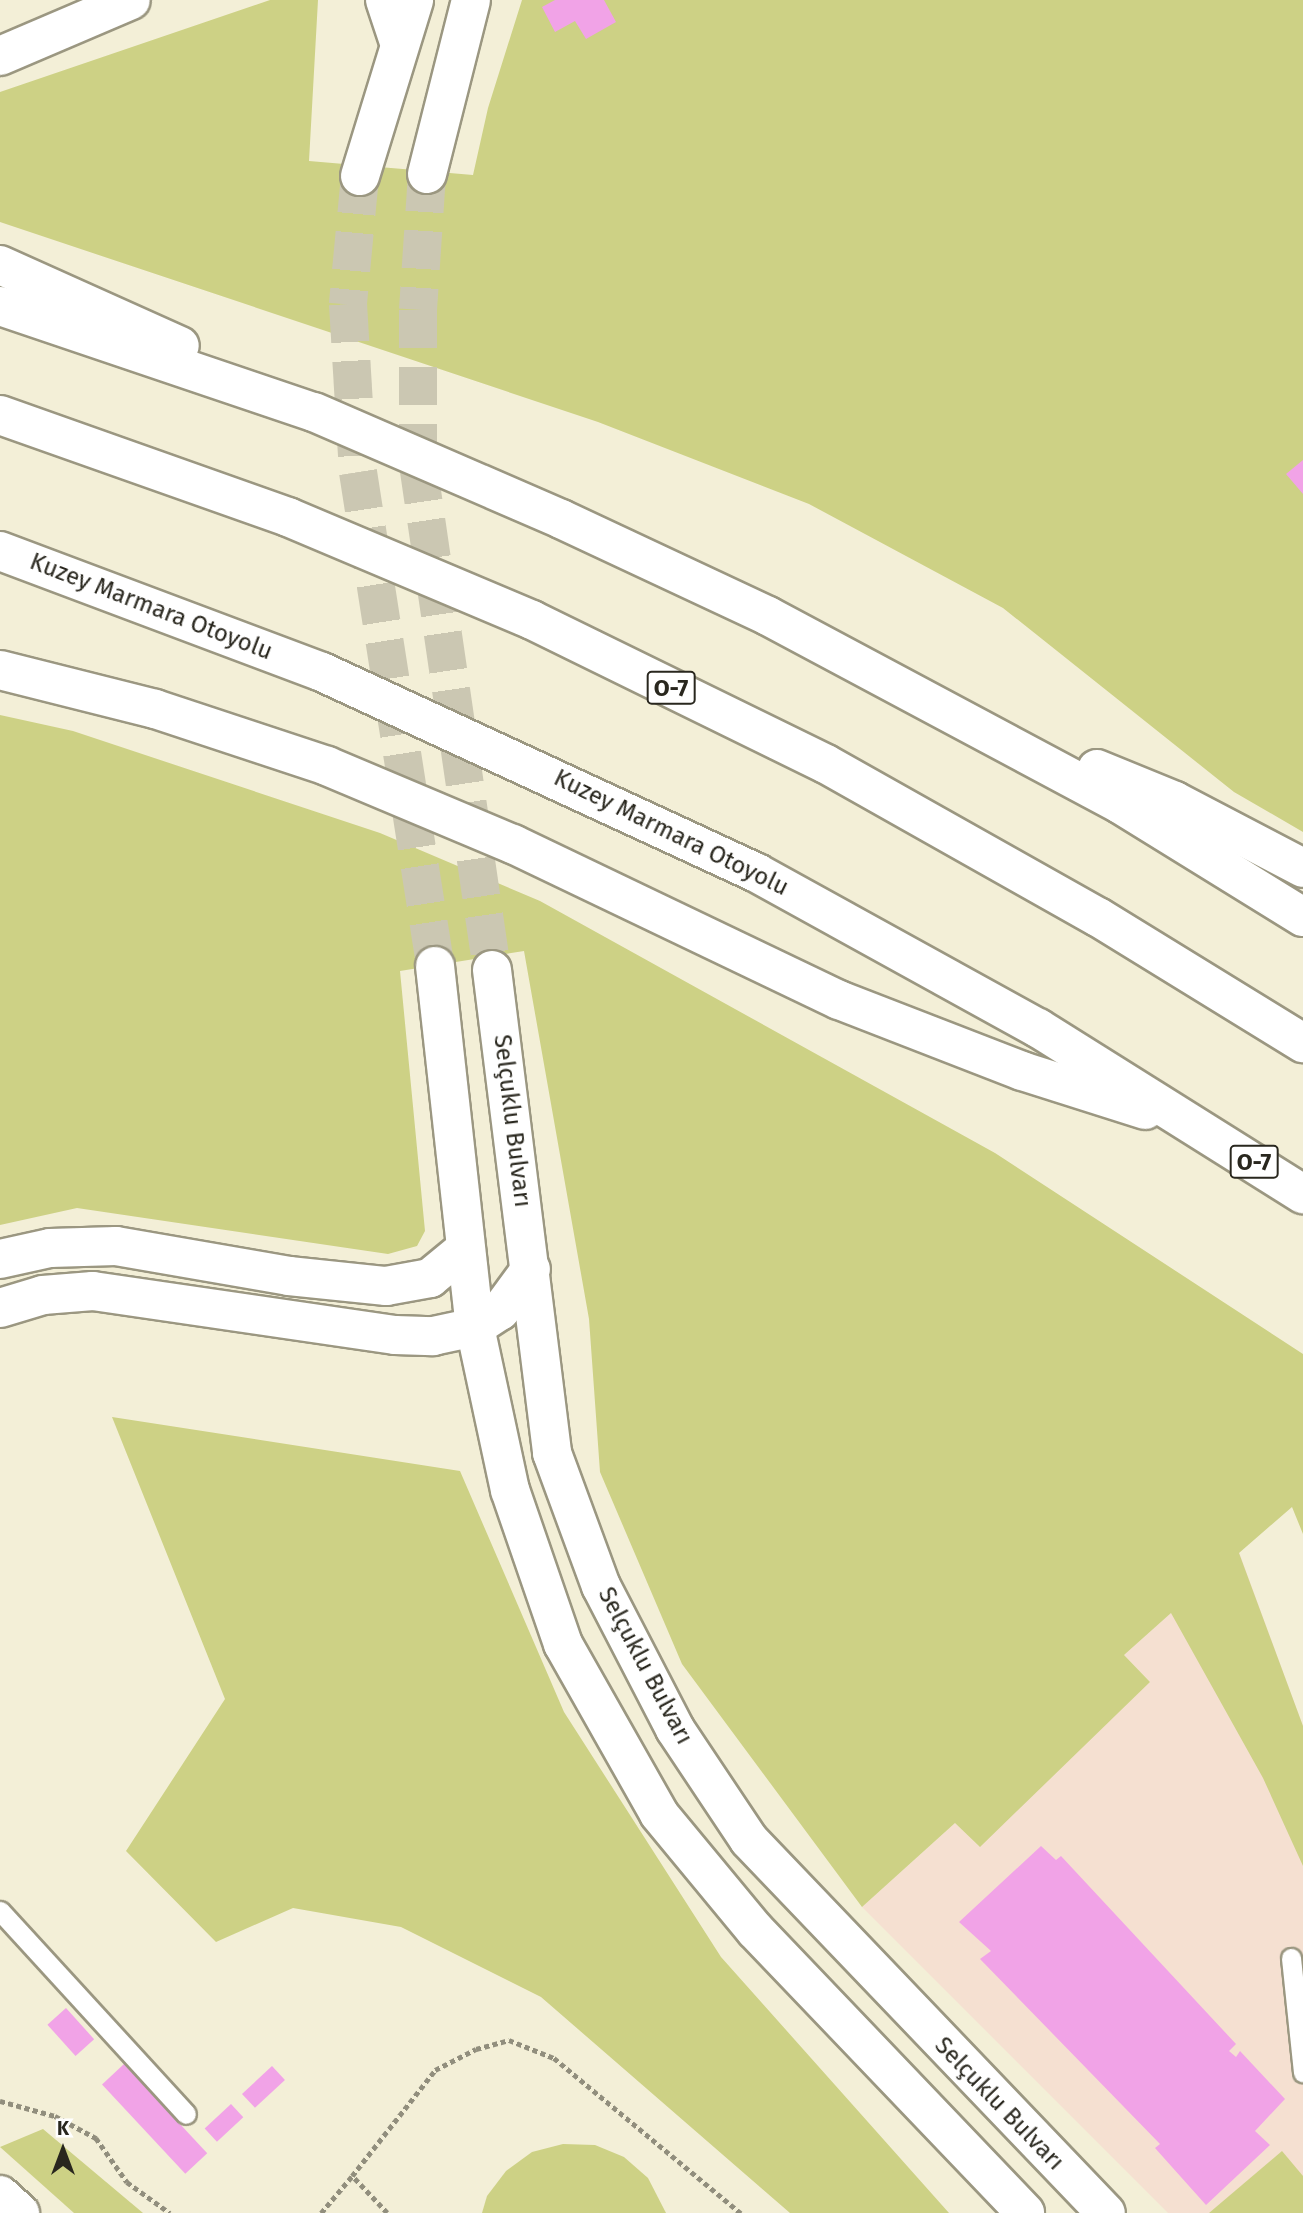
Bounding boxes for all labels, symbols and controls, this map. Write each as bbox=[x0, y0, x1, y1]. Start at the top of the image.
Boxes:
street label: Kuzey Marmara Otoyolu bbox=[26, 547, 276, 667]
road number: O-7 bbox=[646, 668, 696, 708]
street label: Kuzey Marmara Otoyolu bbox=[549, 764, 793, 902]
street label: Selçuklu Bulvarı bbox=[487, 1033, 537, 1209]
road number: O-7 bbox=[1230, 1142, 1278, 1182]
street label: Selçuklu Bulvarı bbox=[591, 1583, 699, 1749]
street label: Selçuklu Bulvarı bbox=[928, 2031, 1070, 2177]
north arrow bbox=[28, 2115, 98, 2185]
text: K bbox=[57, 2117, 69, 2140]

